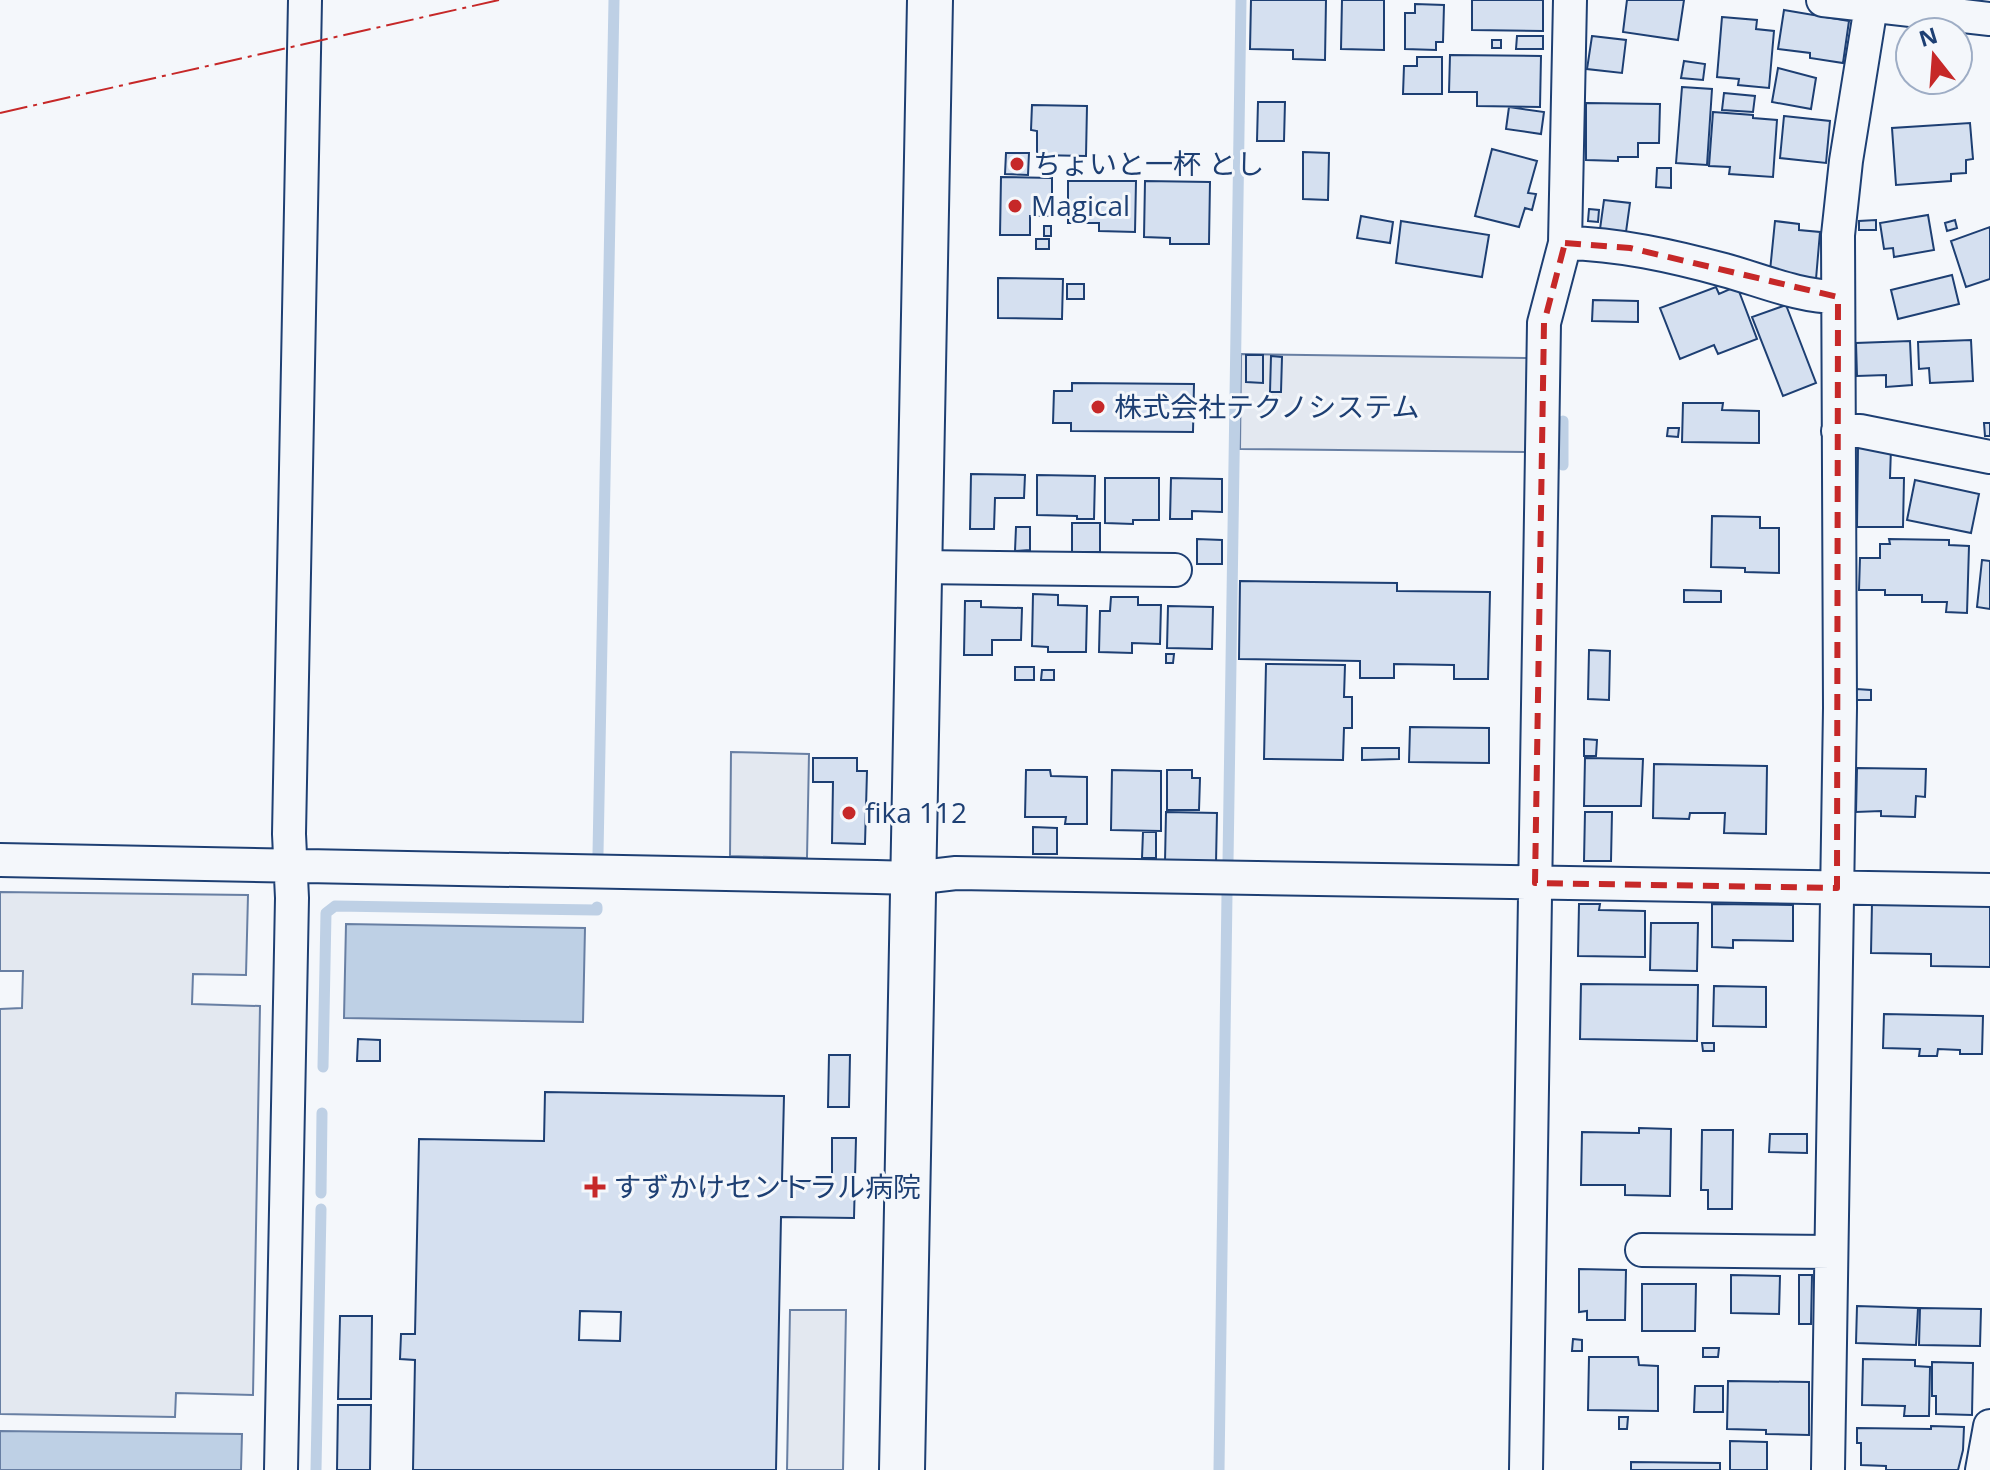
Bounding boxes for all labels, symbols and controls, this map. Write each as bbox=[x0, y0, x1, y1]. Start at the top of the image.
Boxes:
north arrow bbox=[1894, 16, 1974, 96]
text: N bbox=[1915, 19, 1941, 53]
place label: ちょいと一杯 とし bbox=[1033, 144, 1264, 182]
marker: ちょいと一杯 とし bbox=[1008, 155, 1026, 173]
place label: Magical bbox=[1031, 186, 1130, 224]
marker: Magical bbox=[1006, 197, 1024, 215]
place label: 株式会社テクノシステム bbox=[1114, 387, 1419, 425]
marker: 株式会社テクノシステム bbox=[1089, 398, 1107, 416]
place label: fika 112 bbox=[865, 793, 967, 831]
marker: fika 112 bbox=[840, 804, 858, 822]
place label: すずかけセントラル病院 bbox=[613, 1167, 921, 1205]
marker: すずかけセントラル病院 bbox=[584, 1176, 606, 1198]

